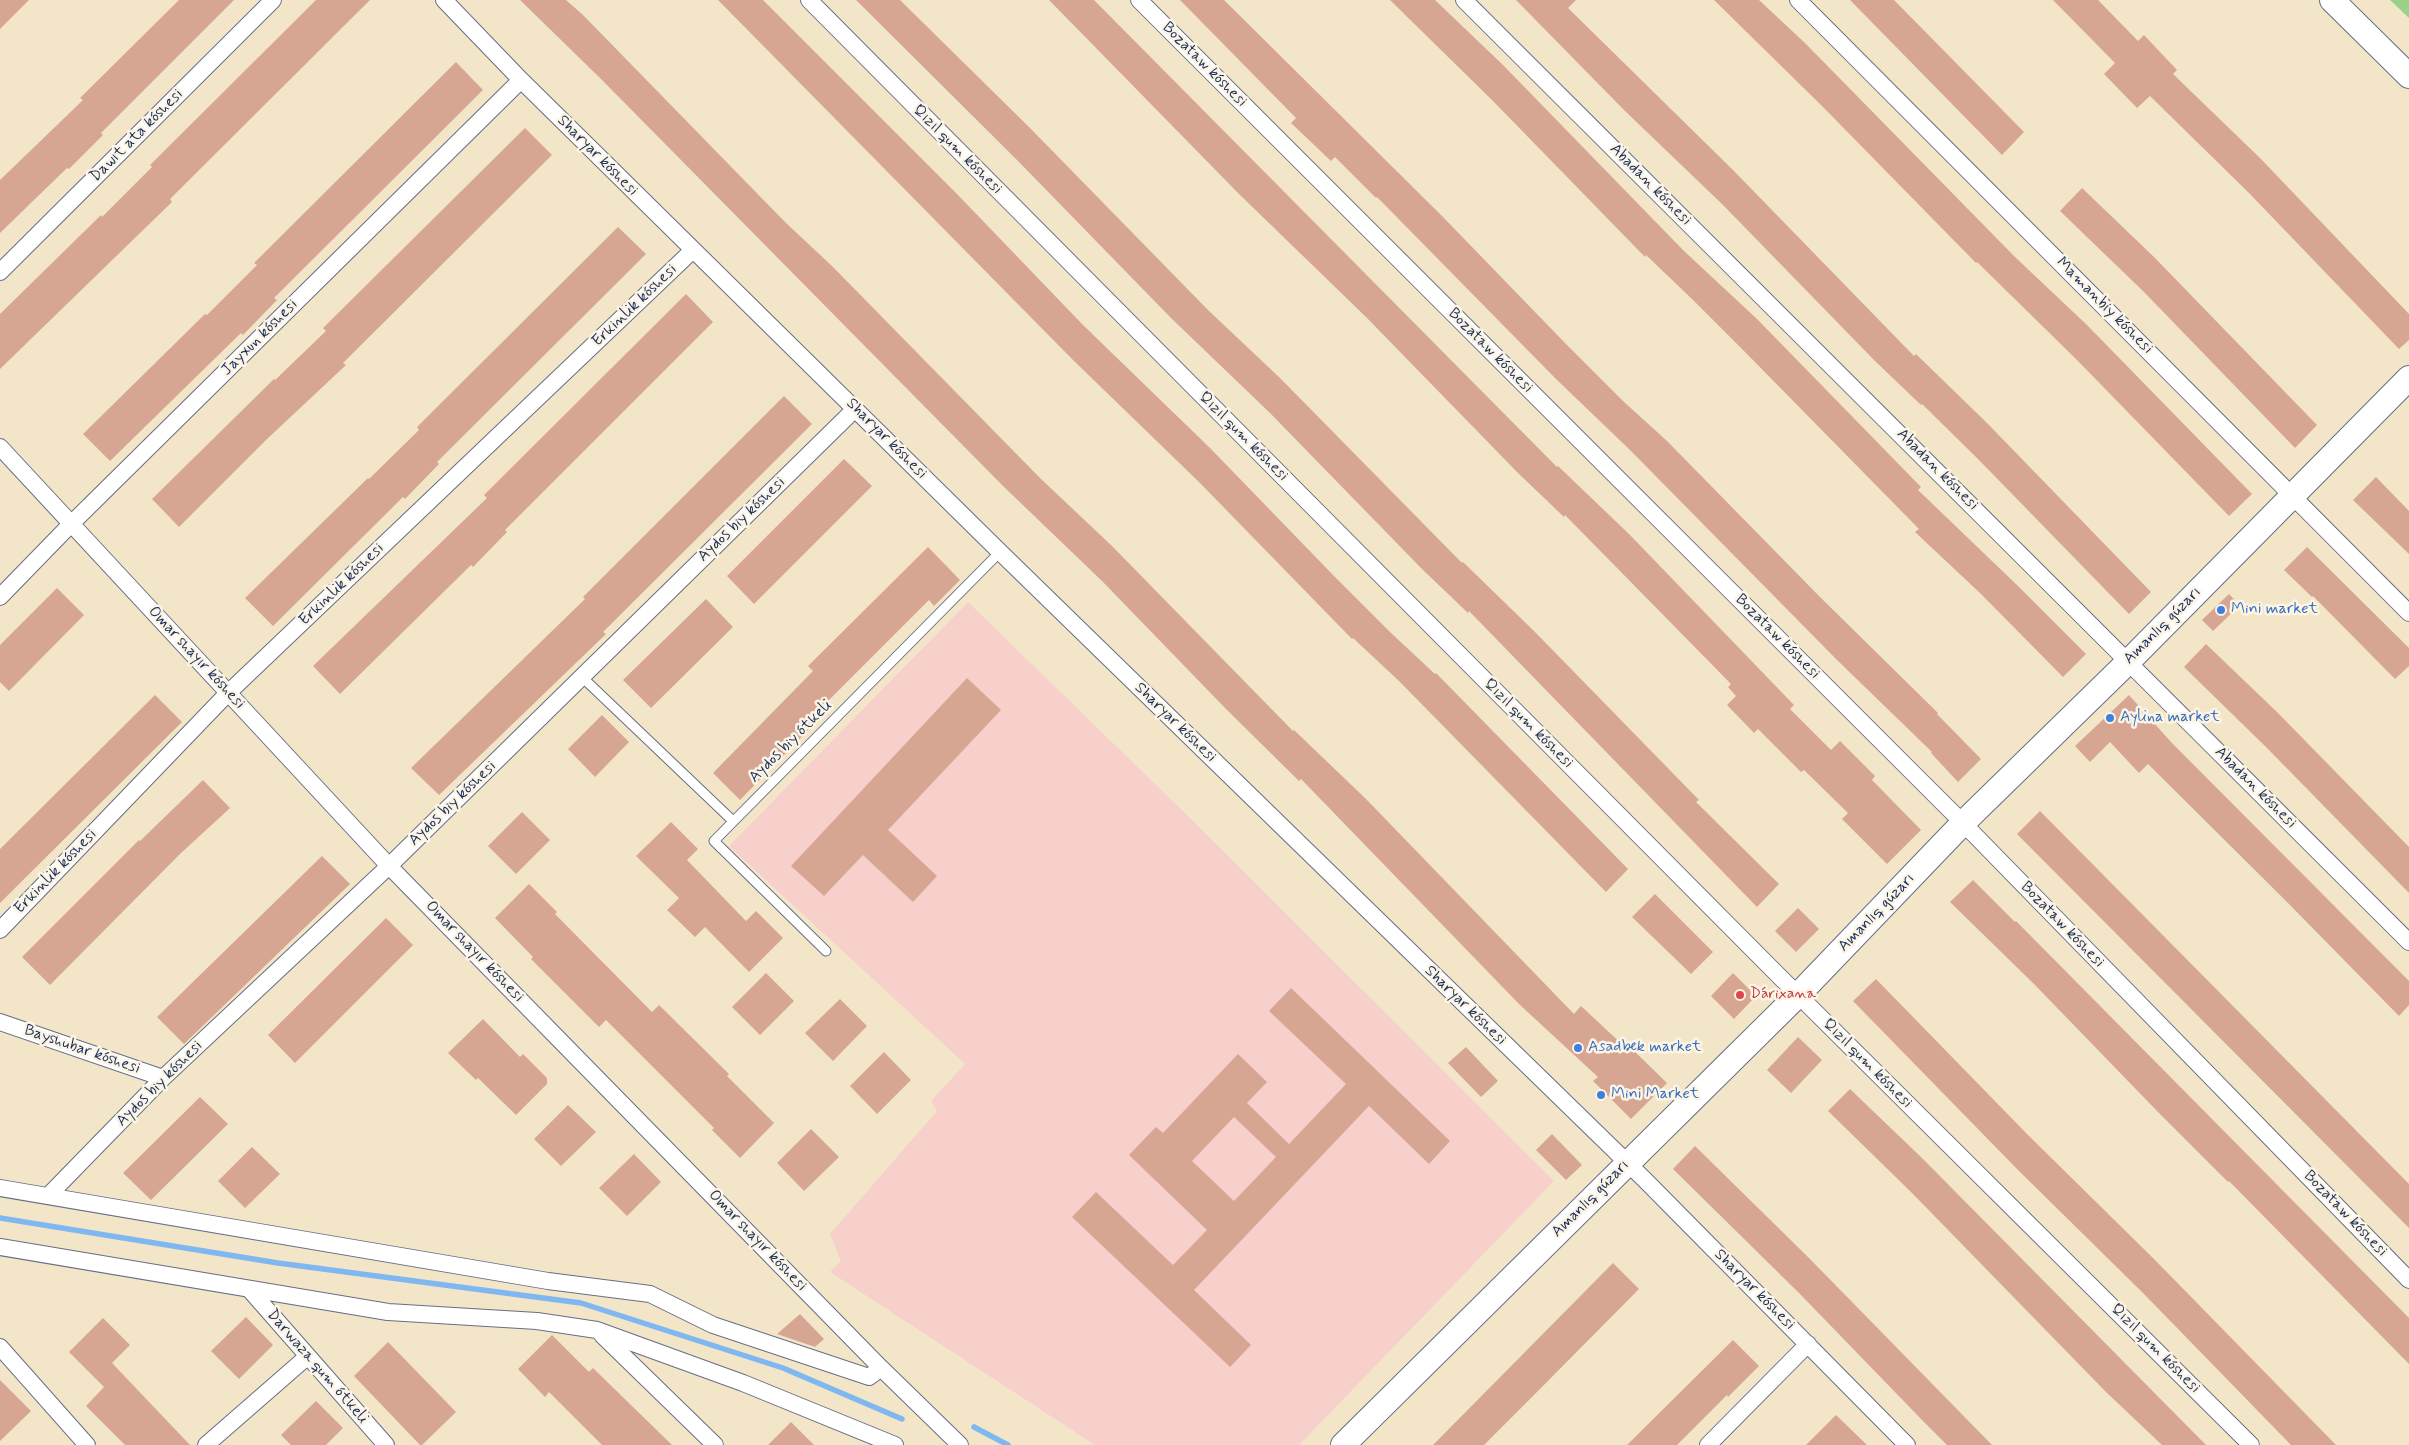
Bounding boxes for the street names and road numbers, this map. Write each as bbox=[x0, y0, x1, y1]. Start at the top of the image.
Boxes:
street label: Bozataw kóshesi bbox=[1157, 18, 1251, 112]
street label: Dawıt ata kóshesi bbox=[86, 85, 188, 187]
street label: Qızıl qum kóshesi bbox=[908, 101, 1006, 199]
street label: Sharyar kóshesi bbox=[553, 112, 641, 200]
street label: Abadan kóshesi bbox=[1605, 140, 1695, 230]
street label: Mamanbiy kóshesi bbox=[2052, 254, 2156, 358]
street label: Erkinlik kóshesi bbox=[589, 261, 681, 351]
street label: Jayxun kóshesi bbox=[218, 296, 302, 380]
street label: Bozataw kóshesi bbox=[1443, 304, 1537, 398]
street label: Qızıl qum kóshesi bbox=[1194, 388, 1292, 486]
street label: Sharyar kóshesi bbox=[842, 395, 930, 483]
street label: Abadan kóshesi bbox=[1892, 425, 1982, 515]
street label: Aydos biy kóshesi bbox=[694, 473, 790, 567]
street label: Erkinlik kóshesi bbox=[296, 540, 388, 630]
street label: Amanlıq gúzarı bbox=[2120, 583, 2206, 669]
street label: Bozataw kóshesi bbox=[1730, 590, 1824, 684]
street label: Omar shayır kóshesi bbox=[143, 603, 249, 713]
street label: Qızıl qum kóshesi bbox=[1479, 675, 1577, 773]
street label: Sharyar kóshesi bbox=[1130, 679, 1220, 767]
street label: Aydos biy ótkeli bbox=[746, 697, 836, 787]
street label: Abadan kóshesi bbox=[2210, 743, 2300, 833]
street label: Aydos biy kóshesi bbox=[405, 757, 501, 851]
street label: Erkinlik kóshesi bbox=[11, 826, 101, 918]
street label: Amanlıq gúzarı bbox=[1835, 870, 1919, 956]
street label: Bozataw kóshesi bbox=[2016, 878, 2108, 972]
street label: Omar shayır kóshesi bbox=[421, 897, 527, 1007]
street label: Sharyar kóshesi bbox=[1420, 962, 1510, 1050]
street label: Qızıl qum kóshesi bbox=[1818, 1015, 1916, 1113]
street label: Bayshubar kóshesi bbox=[21, 1021, 143, 1079]
street label: Aydos biy kóshesi bbox=[113, 1037, 207, 1131]
street label: Amanlıq gúzarı bbox=[1548, 1156, 1634, 1242]
street label: Bozataw kóshesi bbox=[2299, 1167, 2391, 1261]
street label: Omar shayır kóshesi bbox=[704, 1186, 810, 1296]
street label: Sharyar kóshesi bbox=[1710, 1246, 1798, 1334]
street label: Qızıl qum kóshesi bbox=[2106, 1300, 2204, 1398]
street label: Darwaza qum ótkeli bbox=[262, 1306, 372, 1428]

